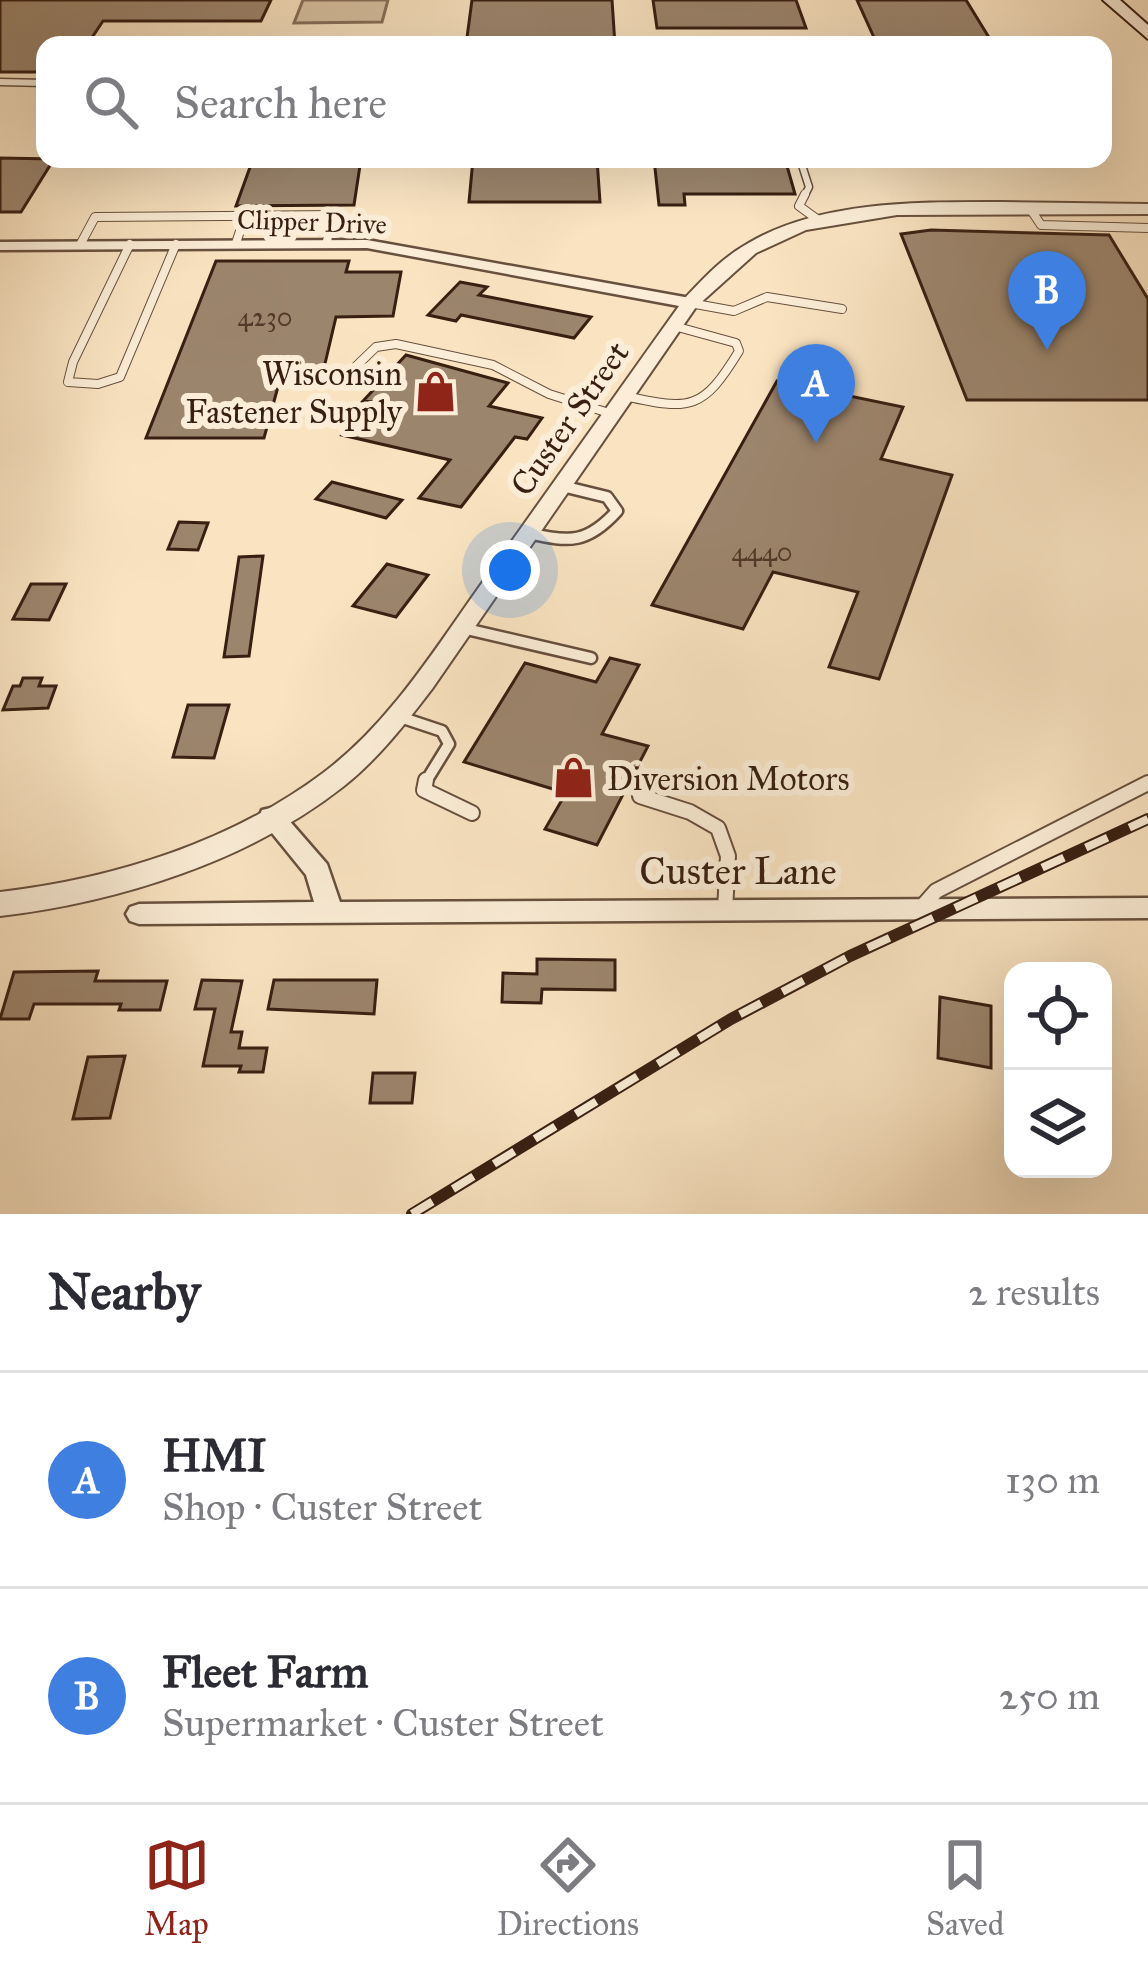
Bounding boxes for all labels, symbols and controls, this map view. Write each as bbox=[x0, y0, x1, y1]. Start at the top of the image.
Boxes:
search box bbox=[36, 36, 1112, 168]
icon: search bbox=[78, 69, 144, 135]
text: Search here bbox=[174, 75, 387, 130]
street label: Clipper Drive bbox=[237, 202, 387, 241]
pin: B bbox=[1008, 251, 1086, 350]
house number: 4230 bbox=[238, 300, 292, 333]
street label: Custer Street bbox=[502, 334, 638, 503]
pin: A bbox=[777, 344, 855, 443]
place label: Wisconsin Fastener Supply bbox=[185, 354, 403, 432]
shop icon: Wisconsin Fastener Supply bbox=[413, 369, 459, 415]
house number: 4440 bbox=[732, 535, 792, 568]
your location bbox=[480, 540, 540, 600]
shop icon: Diversion Motors bbox=[550, 755, 596, 801]
place label: Diversion Motors bbox=[607, 759, 849, 799]
street label: Custer Lane bbox=[639, 847, 837, 895]
map controls bbox=[1004, 962, 1112, 1178]
button: locate bbox=[1004, 962, 1112, 1070]
button: layers bbox=[1004, 1070, 1112, 1178]
text: Nearby bbox=[48, 1261, 200, 1323]
text: 2 results bbox=[968, 1268, 1100, 1316]
text: HMI bbox=[162, 1428, 267, 1483]
text: A bbox=[74, 1456, 100, 1504]
text: 130 m bbox=[1005, 1456, 1100, 1504]
text: Shop · Custer Street bbox=[162, 1483, 482, 1531]
text: Fleet Farm bbox=[162, 1644, 369, 1699]
text: B bbox=[74, 1672, 100, 1720]
text: 250 m bbox=[999, 1672, 1100, 1720]
text: Supermarket · Custer Street bbox=[162, 1699, 604, 1747]
tab: Map bbox=[144, 1832, 210, 1944]
tab: Directions bbox=[497, 1832, 639, 1944]
tab: Saved bbox=[926, 1832, 1004, 1944]

